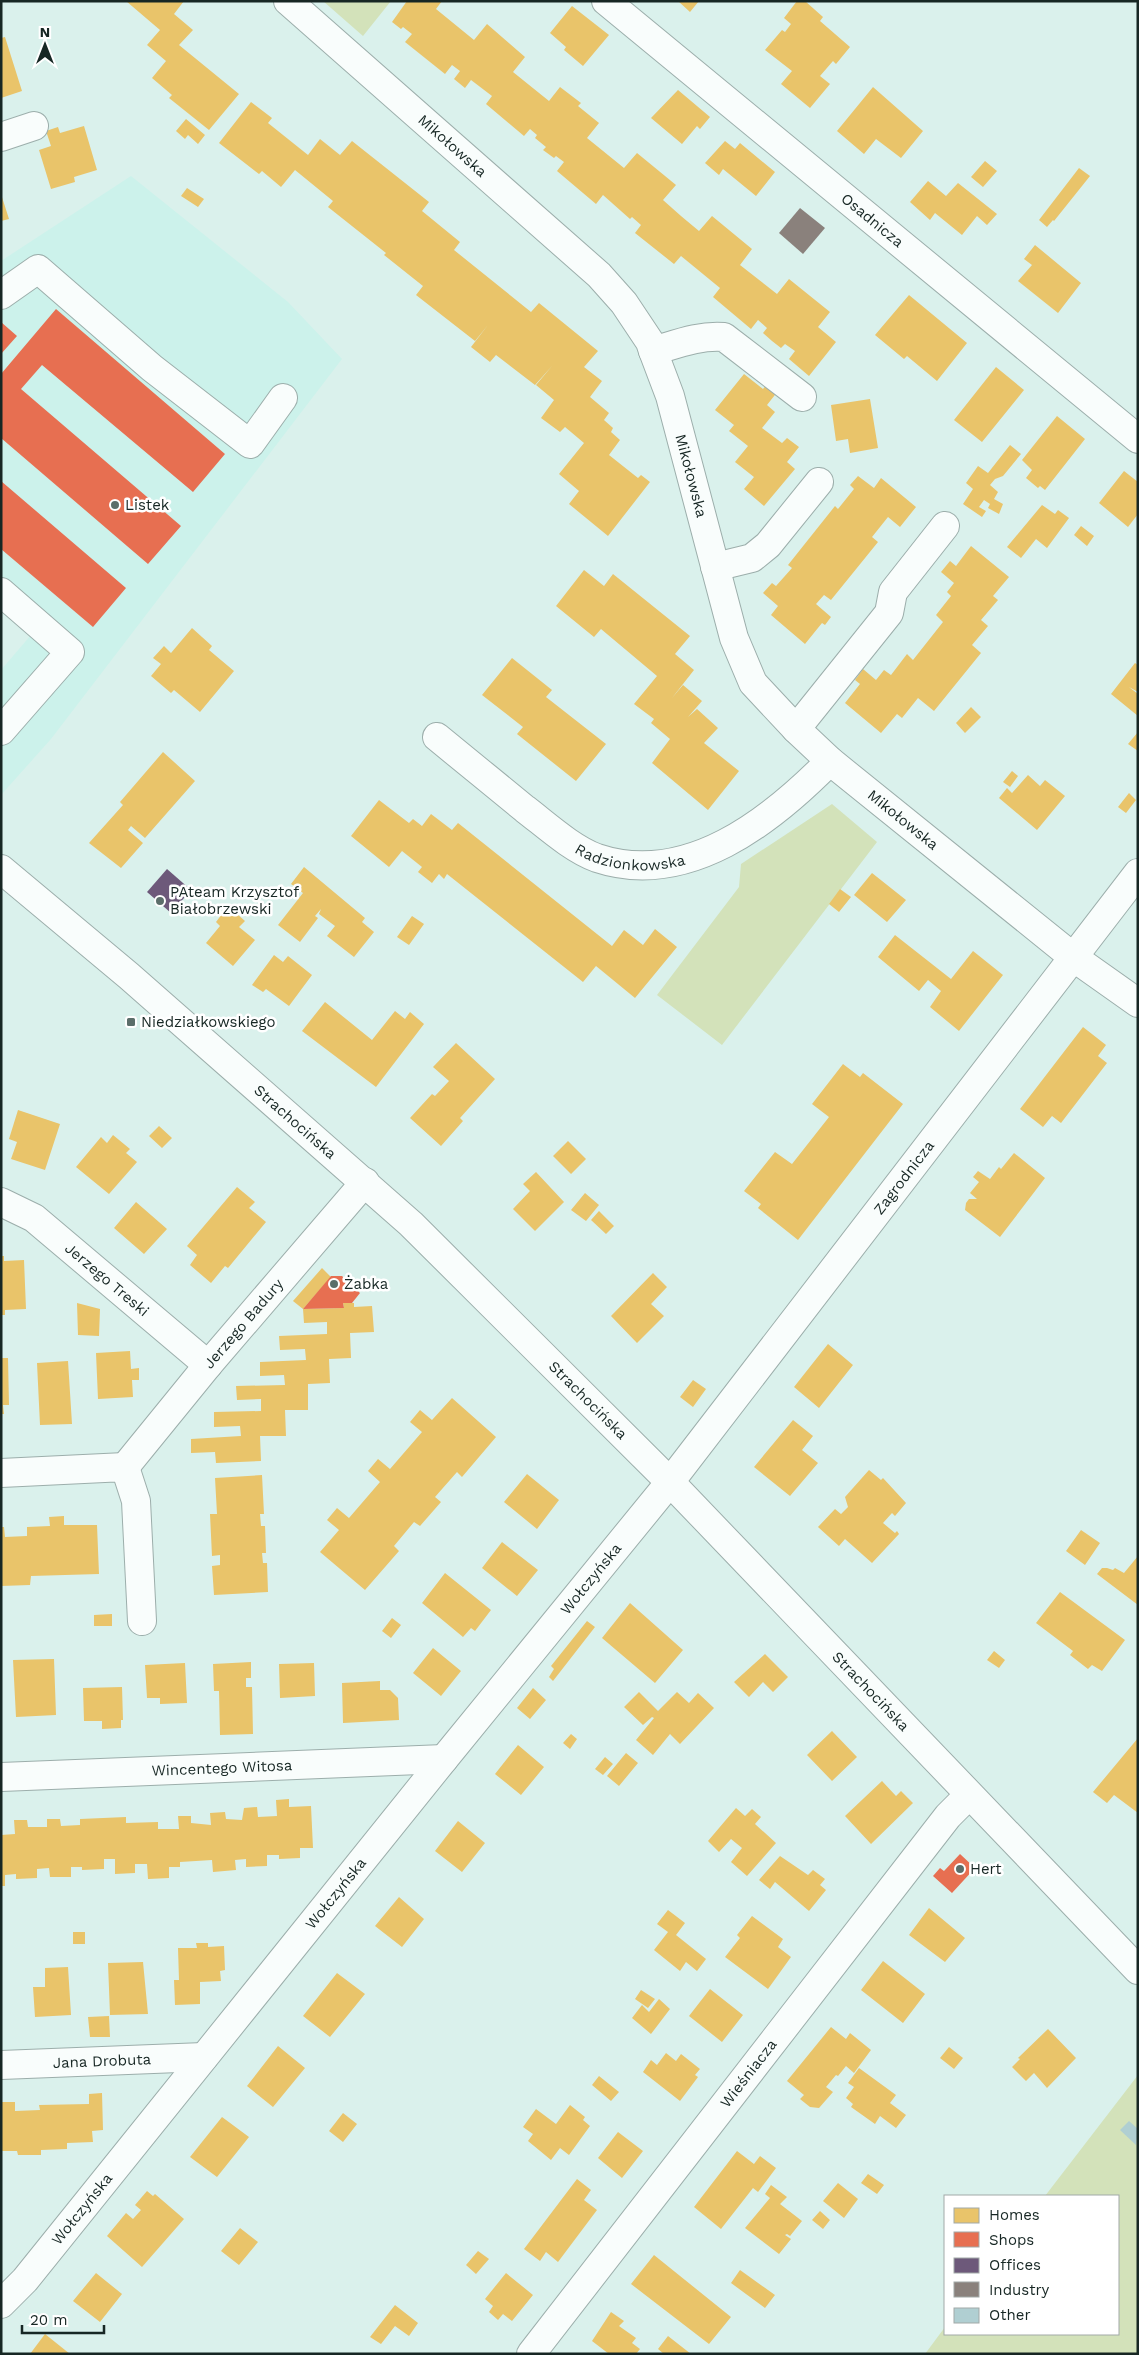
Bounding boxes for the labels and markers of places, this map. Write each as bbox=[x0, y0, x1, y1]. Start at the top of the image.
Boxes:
place label: Listek bbox=[125, 496, 170, 514]
marker: Listek bbox=[109, 499, 121, 511]
place label: PAteam Krzysztof Białobrzewski bbox=[170, 883, 299, 918]
marker: PAteam Krzysztof Białobrzewski bbox=[154, 895, 166, 907]
place label: Niedziałkowskiego bbox=[141, 1013, 276, 1031]
marker: Niedziałkowskiego bbox=[125, 1016, 137, 1028]
place label: Żabka bbox=[344, 1275, 389, 1293]
marker: Żabka bbox=[328, 1278, 340, 1290]
place label: Hert bbox=[970, 1860, 1002, 1878]
marker: Hert bbox=[954, 1863, 966, 1875]

